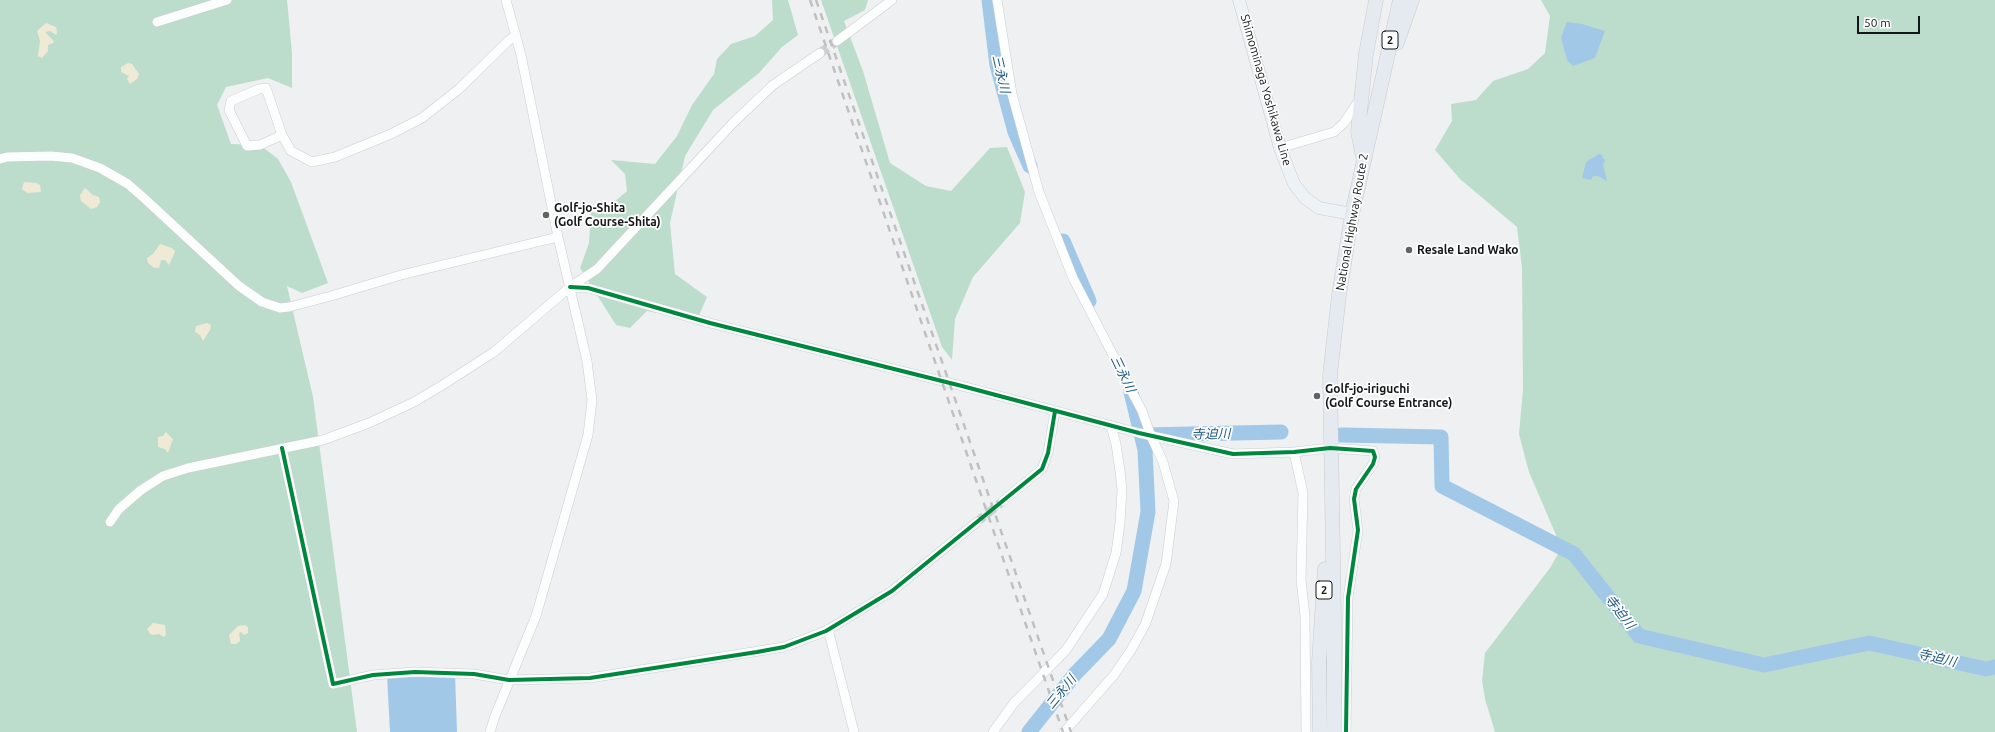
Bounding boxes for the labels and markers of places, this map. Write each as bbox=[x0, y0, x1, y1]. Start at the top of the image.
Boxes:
place label: Golf-jo-Shita (Golf Course-Shita) bbox=[554, 201, 661, 229]
marker: Golf-jo-Shita (Golf Course-Shita) bbox=[541, 210, 551, 220]
place label: Resale Land Wako bbox=[1417, 243, 1518, 257]
marker: Resale Land Wako bbox=[1404, 245, 1414, 255]
place label: Golf-jo-iriguchi (Golf Course Entrance) bbox=[1325, 382, 1452, 410]
marker: Golf-jo-iriguchi (Golf Course Entrance) bbox=[1312, 391, 1322, 401]

